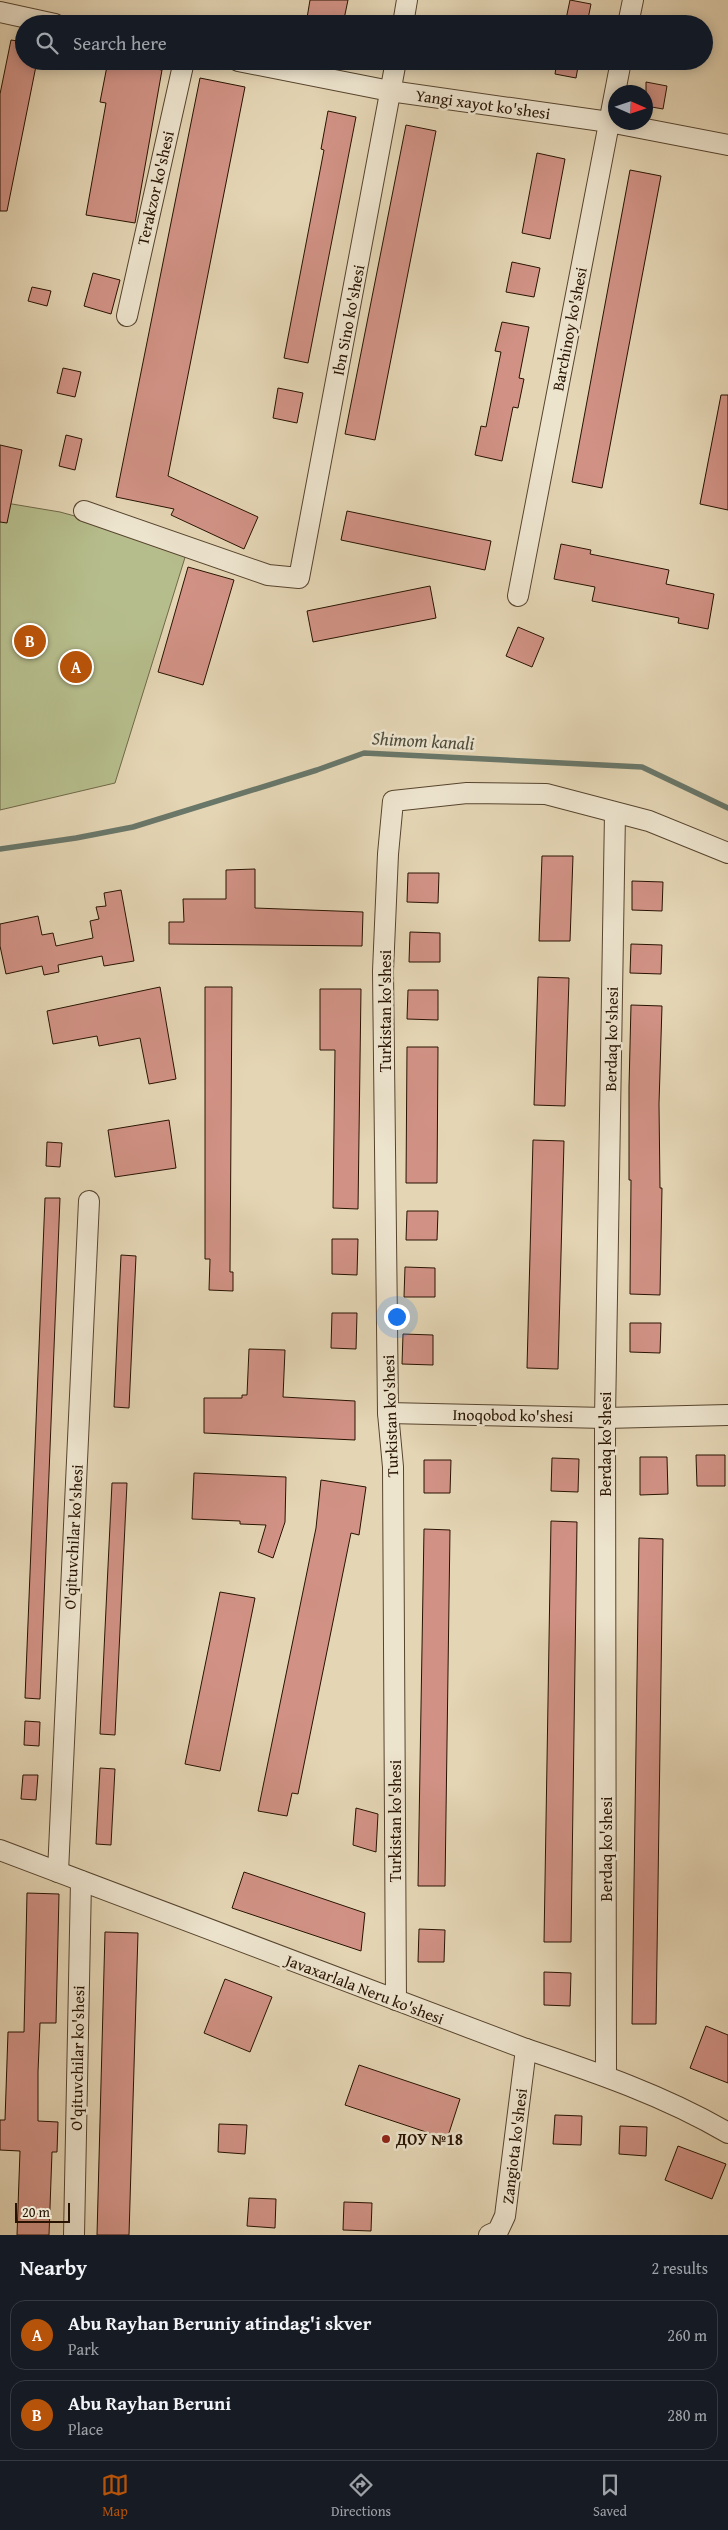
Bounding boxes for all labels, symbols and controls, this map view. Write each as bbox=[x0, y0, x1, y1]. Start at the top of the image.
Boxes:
search box bbox=[15, 15, 713, 70]
icon: search bbox=[33, 29, 61, 57]
text: Search here bbox=[73, 29, 167, 57]
street label: Yangi xayot ko'shesi bbox=[414, 83, 552, 125]
north arrow bbox=[608, 85, 653, 130]
street label: Terakzor ko'shesi bbox=[130, 128, 180, 248]
street label: Ibn Sino ko'shesi bbox=[325, 262, 371, 377]
street label: Barchinoy ko'shesi bbox=[545, 265, 593, 393]
pin: B bbox=[14, 622, 46, 660]
pin: A bbox=[60, 648, 92, 686]
water label: Shimom kanali bbox=[371, 724, 475, 757]
street label: Turkistan ko'shesi bbox=[373, 949, 397, 1072]
street label: Berdaq ko'shesi bbox=[598, 986, 624, 1092]
your location bbox=[384, 1304, 410, 1330]
street label: Turkistan ko'shesi bbox=[376, 1354, 404, 1478]
street label: Berdaq ko'shesi bbox=[593, 1391, 617, 1496]
street label: Inoqobod ko'shesi bbox=[452, 1402, 574, 1428]
street label: O'qituvchilar ko'shesi bbox=[57, 1463, 89, 1610]
street label: Turkistan ko'shesi bbox=[383, 1759, 407, 1882]
street label: Berdaq ko'shesi bbox=[594, 1796, 618, 1901]
street label: Javaxarlala Neru ko'shesi bbox=[280, 1947, 448, 2030]
street label: O'qituvchilar ko'shesi bbox=[64, 1985, 90, 2131]
street label: Zangiota ko'shesi bbox=[495, 2086, 533, 2205]
place label: ДОУ №18 bbox=[395, 2127, 463, 2151]
marker: ДОУ №18 bbox=[380, 2133, 392, 2145]
scale bar bbox=[15, 2200, 70, 2223]
text: 20 m bbox=[22, 2202, 50, 2222]
text: Nearby bbox=[20, 2252, 87, 2283]
text: 2 results bbox=[651, 2256, 708, 2280]
text: Abu Rayhan Beruniy atindag'i skver bbox=[68, 2309, 371, 2337]
text: A bbox=[32, 2323, 42, 2347]
text: 260 m bbox=[667, 2323, 707, 2347]
text: Park bbox=[68, 2337, 99, 2361]
text: Abu Rayhan Beruni bbox=[68, 2389, 231, 2417]
text: B bbox=[32, 2403, 42, 2427]
text: 280 m bbox=[667, 2403, 707, 2427]
text: Place bbox=[68, 2417, 103, 2441]
tab: Map bbox=[101, 2471, 129, 2521]
tab: Directions bbox=[331, 2471, 391, 2521]
tab: Saved bbox=[593, 2471, 627, 2521]

